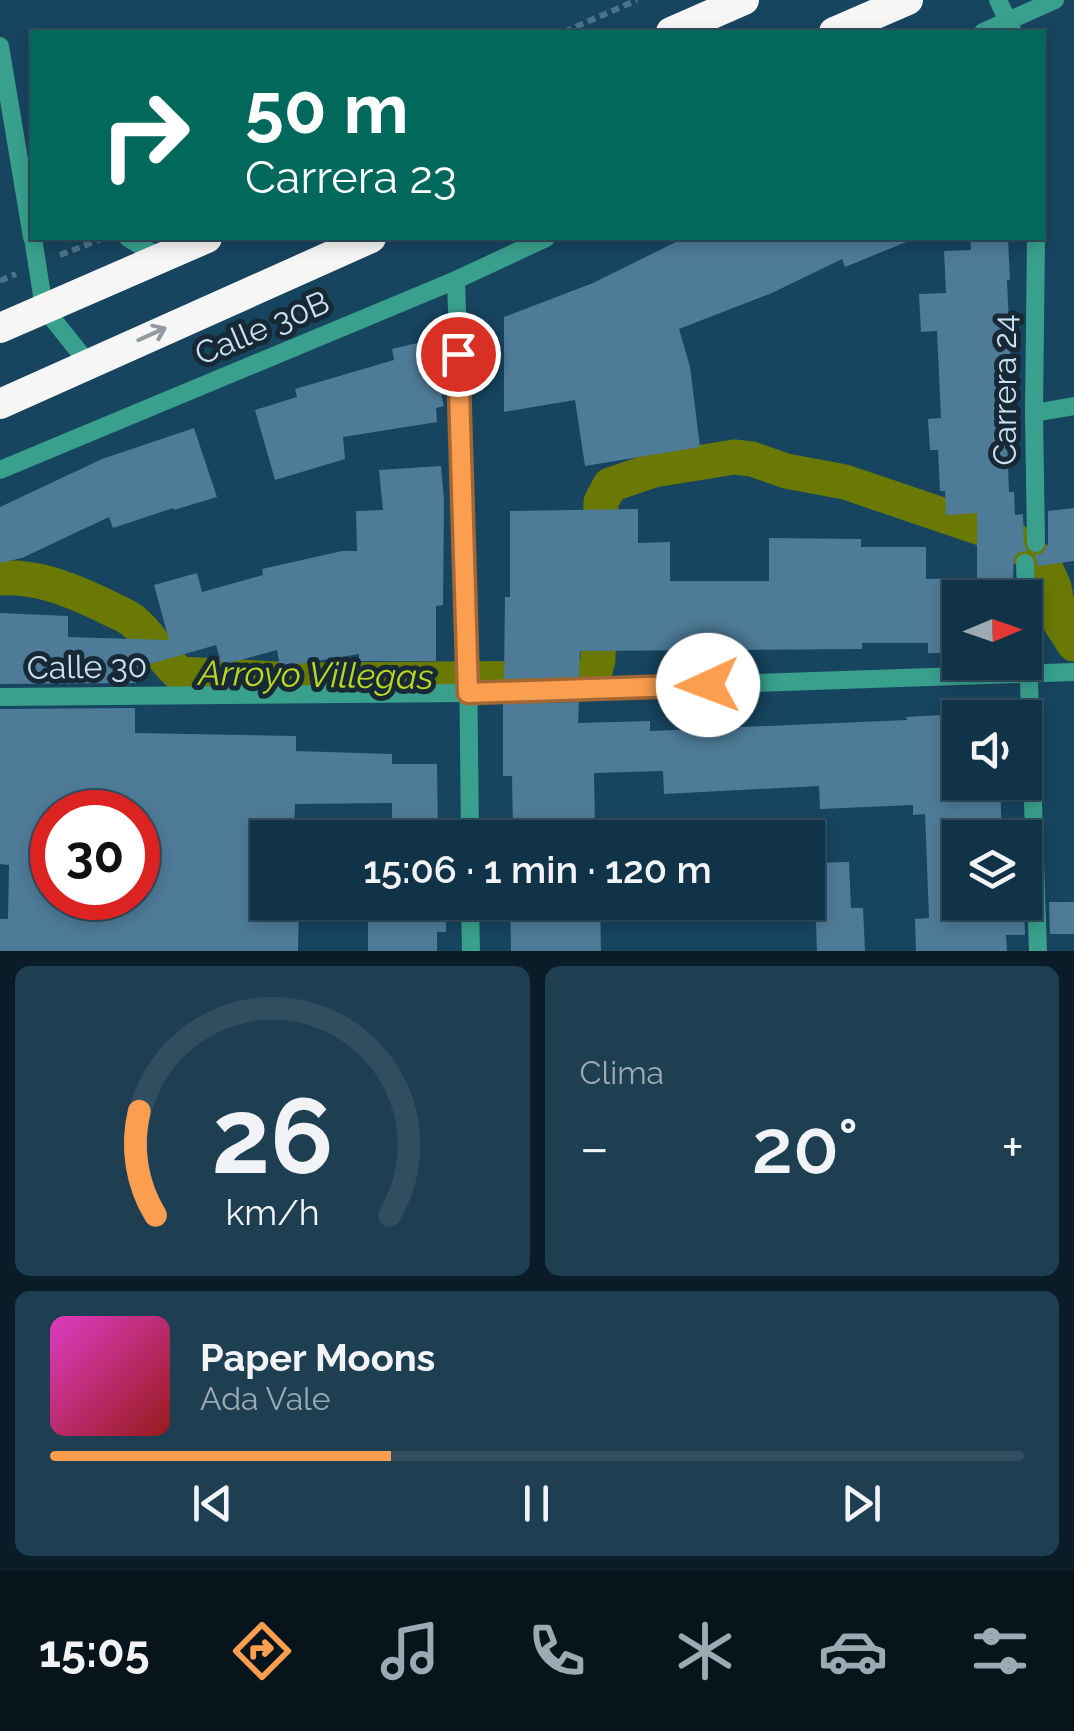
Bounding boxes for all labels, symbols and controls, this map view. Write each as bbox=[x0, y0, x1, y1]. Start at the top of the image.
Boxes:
text: 50 m bbox=[245, 67, 409, 149]
icon: right bbox=[80, 70, 210, 200]
text: Carrera 23 bbox=[245, 151, 457, 204]
street label: Calle 30B bbox=[189, 283, 334, 372]
pin bbox=[416, 312, 501, 397]
street label: Carrera 24 bbox=[986, 314, 1023, 466]
one-way arrow bbox=[136, 324, 167, 342]
icon: arrive bbox=[431, 327, 486, 382]
north arrow bbox=[942, 580, 1042, 680]
map controls bbox=[942, 580, 1042, 920]
position arrow bbox=[656, 633, 760, 737]
street label: Calle 30 bbox=[26, 647, 148, 686]
water label: Arroyo Villegas bbox=[196, 652, 434, 697]
button: sound bbox=[942, 700, 1042, 800]
speed limit sign: 30 bbox=[30, 790, 160, 920]
button: layers bbox=[942, 820, 1042, 920]
text: 15:06 · 1 min · 120 m bbox=[363, 847, 712, 892]
text: Clima bbox=[580, 1054, 664, 1091]
text: 26 bbox=[211, 1075, 333, 1197]
text: 20° bbox=[752, 1102, 859, 1191]
text: − bbox=[580, 1115, 609, 1180]
text: + bbox=[1001, 1115, 1024, 1180]
text: km/h bbox=[225, 1191, 319, 1233]
text: Paper Moons bbox=[200, 1335, 435, 1380]
text: Ada Vale bbox=[200, 1380, 331, 1417]
icon: previous bbox=[185, 1476, 240, 1531]
icon: pause bbox=[509, 1476, 564, 1531]
icon: next bbox=[834, 1476, 889, 1531]
icon: directions bbox=[227, 1616, 297, 1686]
icon: music bbox=[375, 1616, 445, 1686]
icon: phone bbox=[522, 1616, 592, 1686]
icon: climate bbox=[670, 1616, 740, 1686]
icon: car bbox=[818, 1616, 888, 1686]
icon: filters bbox=[965, 1616, 1035, 1686]
text: 15:05 bbox=[39, 1625, 150, 1678]

